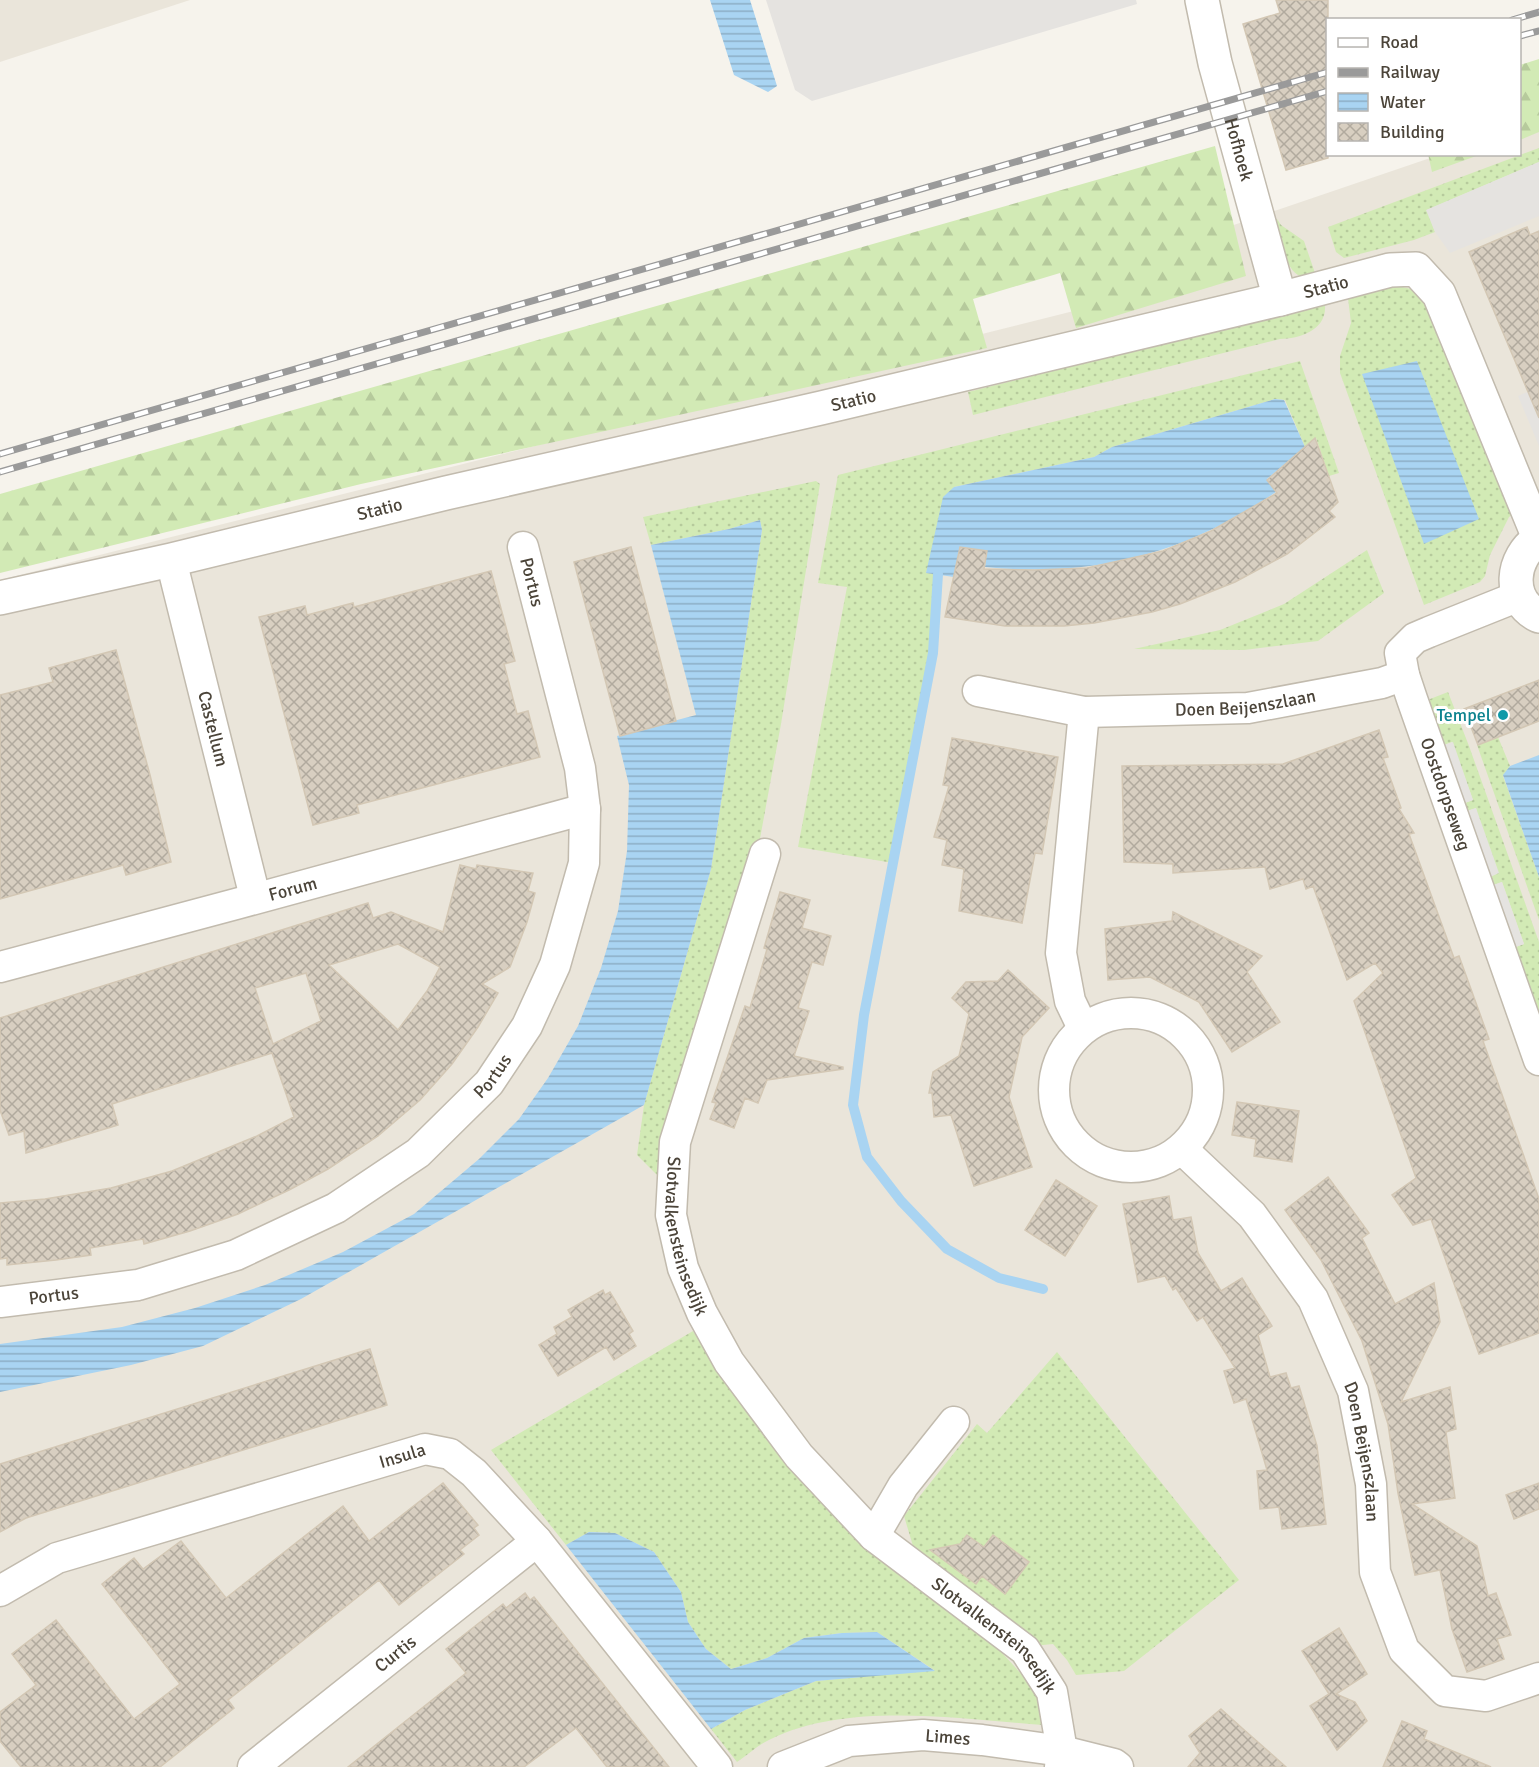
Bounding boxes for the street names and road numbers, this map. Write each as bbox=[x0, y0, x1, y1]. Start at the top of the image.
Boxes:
street label: Hofhoek bbox=[1220, 115, 1258, 184]
street label: Statio bbox=[1301, 270, 1351, 303]
street label: Statio bbox=[828, 384, 878, 416]
street label: Statio bbox=[355, 493, 405, 525]
street label: Portus bbox=[515, 555, 549, 609]
street label: Doen Beijenszlaan bbox=[1175, 685, 1318, 721]
street label: Castellum bbox=[193, 689, 233, 769]
street label: Oostdorpseweg bbox=[1415, 735, 1476, 854]
street label: Forum bbox=[266, 872, 319, 906]
street label: Portus bbox=[469, 1050, 516, 1103]
street label: Slotvalkensteinsedijk bbox=[660, 1156, 713, 1319]
street label: Portus bbox=[27, 1281, 80, 1309]
street label: Doen Beijenszlaan bbox=[1339, 1378, 1384, 1522]
street label: Insula bbox=[376, 1438, 428, 1473]
street label: Slotvalkensteinsedijk bbox=[927, 1573, 1061, 1698]
street label: Curtis bbox=[370, 1630, 421, 1677]
street label: Limes bbox=[924, 1724, 971, 1750]

